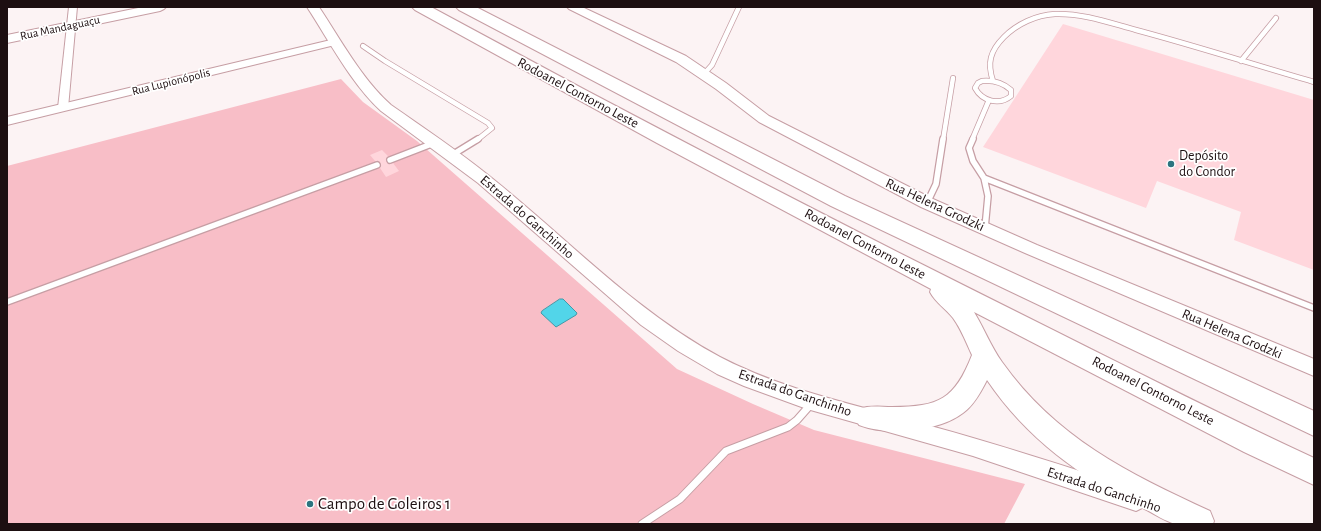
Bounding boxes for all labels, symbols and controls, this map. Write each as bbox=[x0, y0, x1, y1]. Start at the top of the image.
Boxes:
street label: Rua Mandaguaçu bbox=[19, 13, 101, 43]
street label: Rodoanel Contorno Leste bbox=[514, 54, 642, 132]
street label: Rua Lupionópolis bbox=[130, 65, 212, 99]
place label: Depósito do Condor bbox=[1179, 148, 1235, 180]
marker: Depósito do Condor bbox=[1166, 159, 1176, 169]
street label: Estrada do Ganchinho bbox=[477, 172, 577, 262]
street label: Rua Helena Grodzki bbox=[883, 175, 987, 235]
street label: Rodoanel Contorno Leste bbox=[801, 205, 929, 283]
street label: Rua Helena Grodzki bbox=[1179, 305, 1285, 363]
street label: Rodoanel Contorno Leste bbox=[1089, 353, 1217, 429]
street label: Estrada do Ganchinho bbox=[736, 366, 854, 420]
street label: Estrada do Ganchinho bbox=[1045, 464, 1163, 516]
place label: Campo de Goleiros 1 bbox=[318, 494, 450, 514]
marker: Campo de Goleiros 1 bbox=[305, 499, 315, 509]

